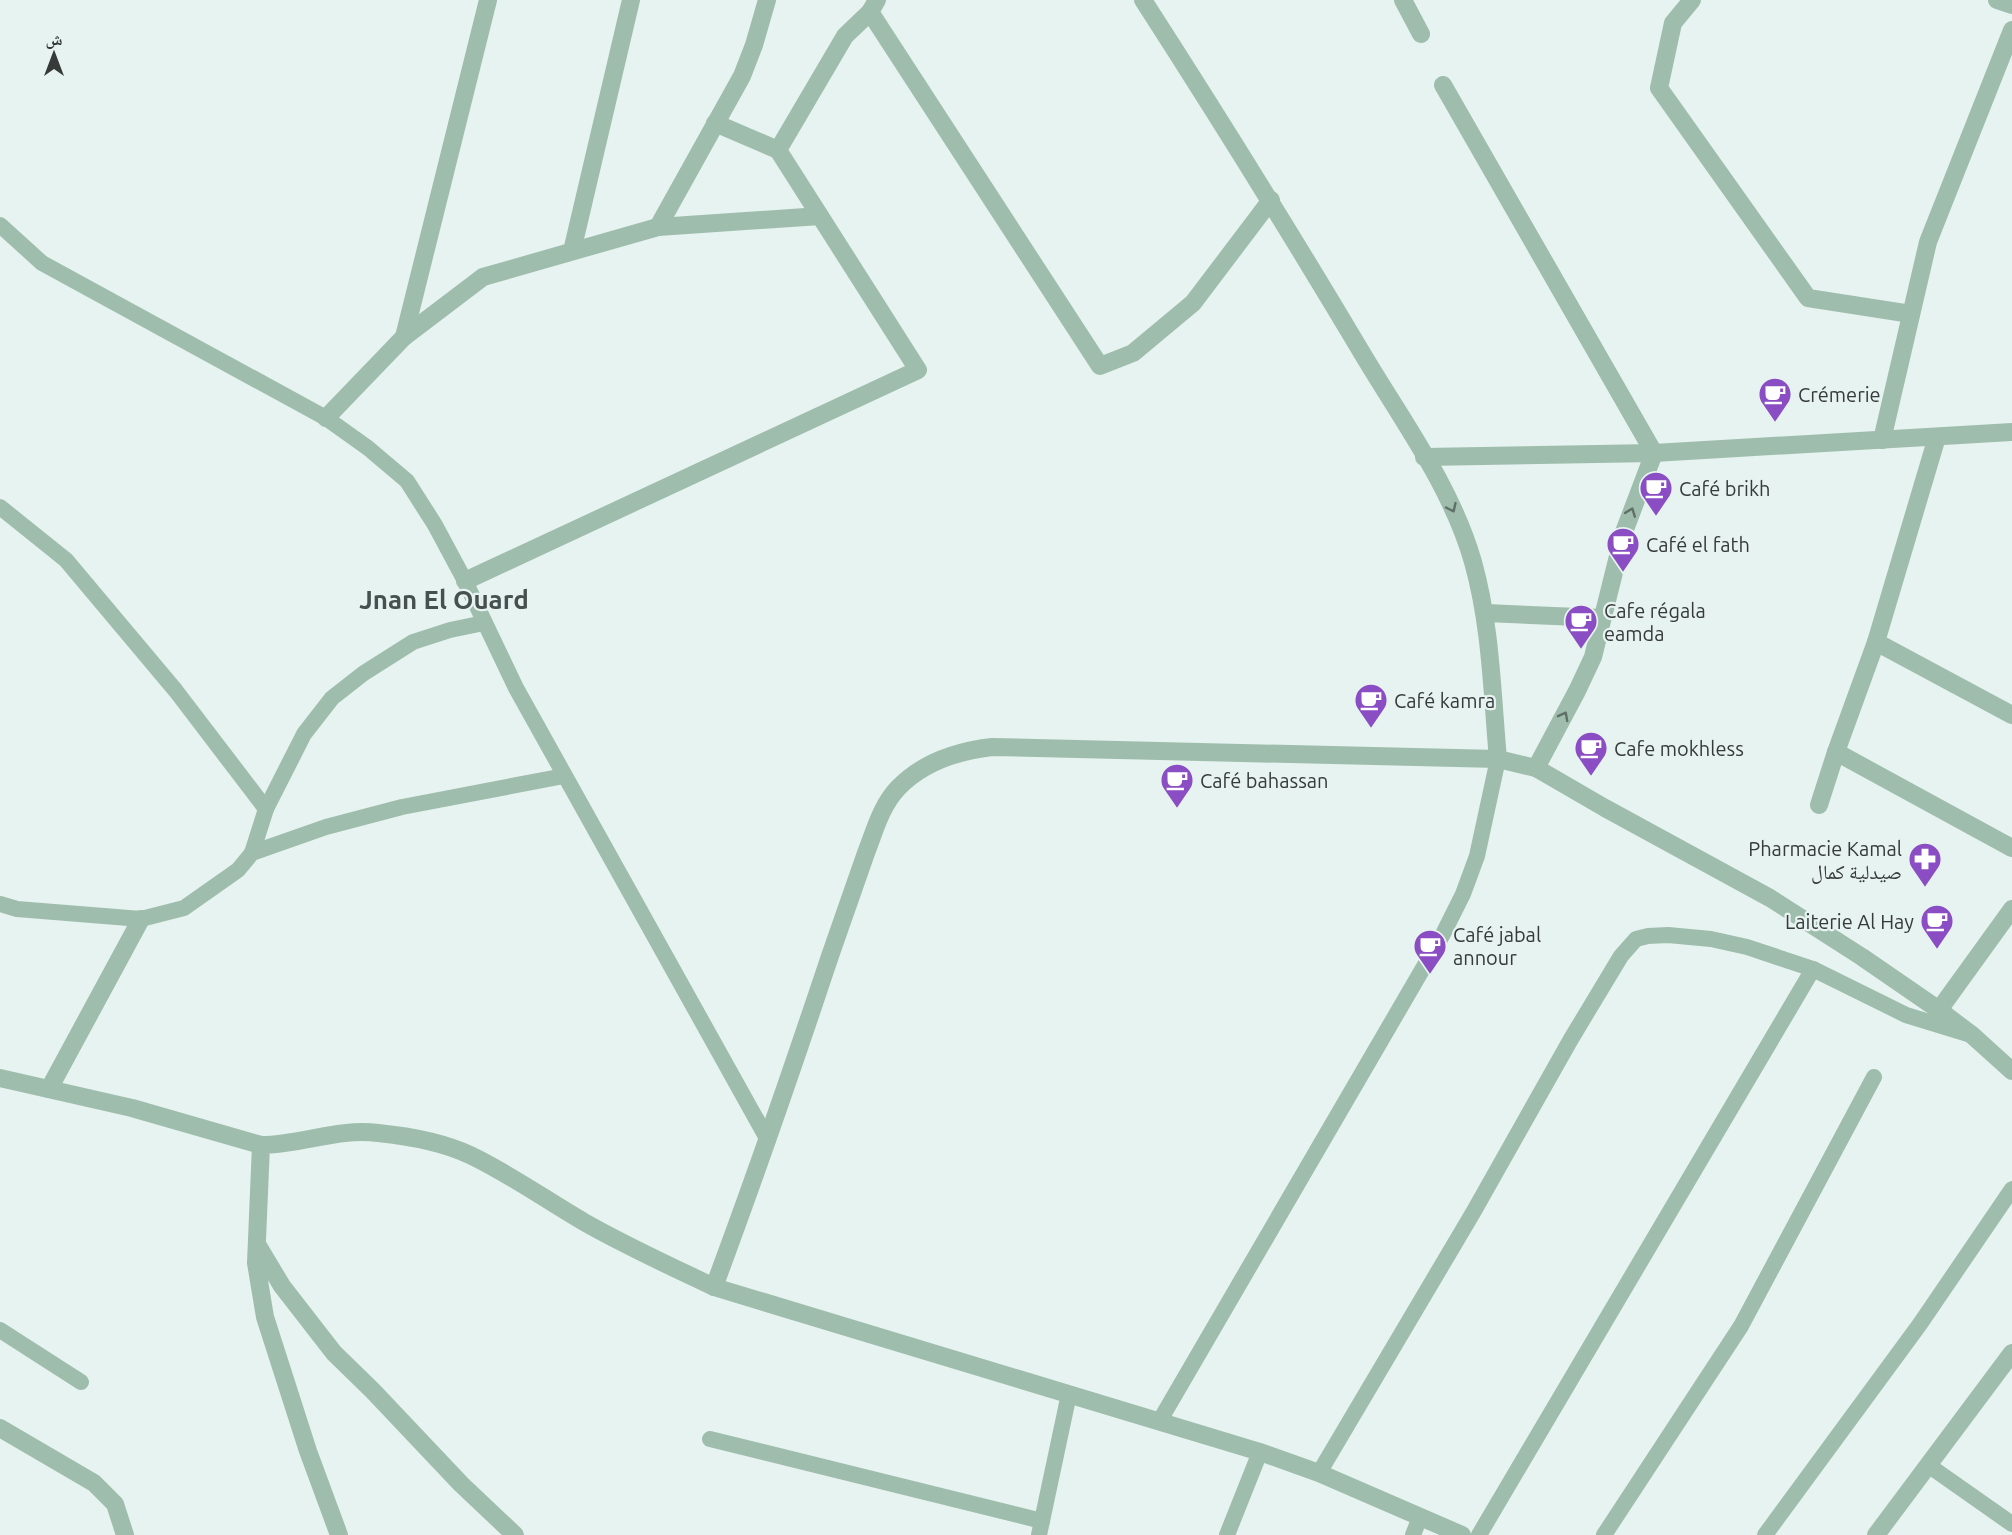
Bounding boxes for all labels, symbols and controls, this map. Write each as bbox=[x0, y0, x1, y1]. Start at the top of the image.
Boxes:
north arrow bbox=[24, 24, 84, 84]
text: ش bbox=[46, 30, 63, 49]
cafe icon: Crémerie bbox=[1757, 376, 1793, 423]
place label: Crémerie bbox=[1798, 383, 1881, 406]
cafe icon: Café brikh bbox=[1638, 470, 1674, 517]
place label: Café brikh bbox=[1679, 477, 1770, 500]
one-way arrow bbox=[1444, 502, 1456, 513]
one-way arrow bbox=[1624, 508, 1636, 519]
cafe icon: Café el fath bbox=[1605, 526, 1641, 573]
place label: Café el fath bbox=[1646, 533, 1750, 556]
district label: Jnan El Ouard bbox=[359, 585, 529, 614]
place label: Cafe régala eamda bbox=[1604, 599, 1706, 645]
cafe icon: Cafe régala eamda bbox=[1563, 603, 1599, 650]
cafe icon: Café kamra bbox=[1353, 682, 1389, 729]
place label: Café kamra bbox=[1394, 689, 1495, 712]
one-way arrow bbox=[1557, 712, 1568, 723]
cafe icon: Cafe mokhless bbox=[1573, 730, 1609, 777]
place label: Cafe mokhless bbox=[1614, 737, 1744, 760]
cafe icon: Café bahassan bbox=[1159, 762, 1195, 809]
place label: Café bahassan bbox=[1200, 769, 1329, 792]
place label: Pharmacie Kamal صيدلية كمال bbox=[1748, 837, 1902, 884]
pharmacy icon: Pharmacie Kamal صيدلية كمال bbox=[1907, 841, 1943, 888]
cafe icon: Laiterie Al Hay bbox=[1919, 903, 1955, 950]
place label: Laiterie Al Hay bbox=[1785, 910, 1914, 933]
place label: Café jabal annour bbox=[1453, 923, 1541, 969]
cafe icon: Café jabal annour bbox=[1412, 928, 1448, 975]

